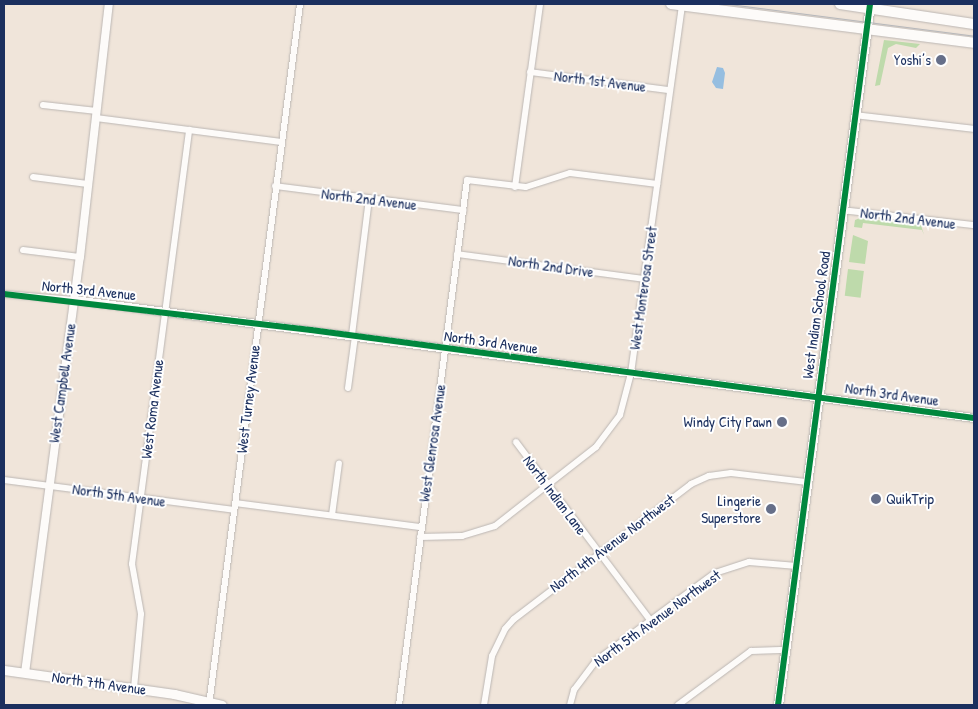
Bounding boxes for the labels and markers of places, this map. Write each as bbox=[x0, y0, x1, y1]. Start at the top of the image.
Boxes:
place label: Yoshi’s bbox=[894, 51, 931, 69]
marker: Yoshi’s bbox=[935, 54, 947, 66]
place label: Windy City Pawn bbox=[684, 413, 772, 431]
marker: Windy City Pawn bbox=[776, 416, 788, 428]
place label: QuikTrip bbox=[886, 490, 934, 508]
place label: Lingerie Superstore bbox=[701, 491, 761, 526]
marker: QuikTrip bbox=[870, 493, 882, 505]
marker: Lingerie Superstore bbox=[765, 503, 777, 515]

